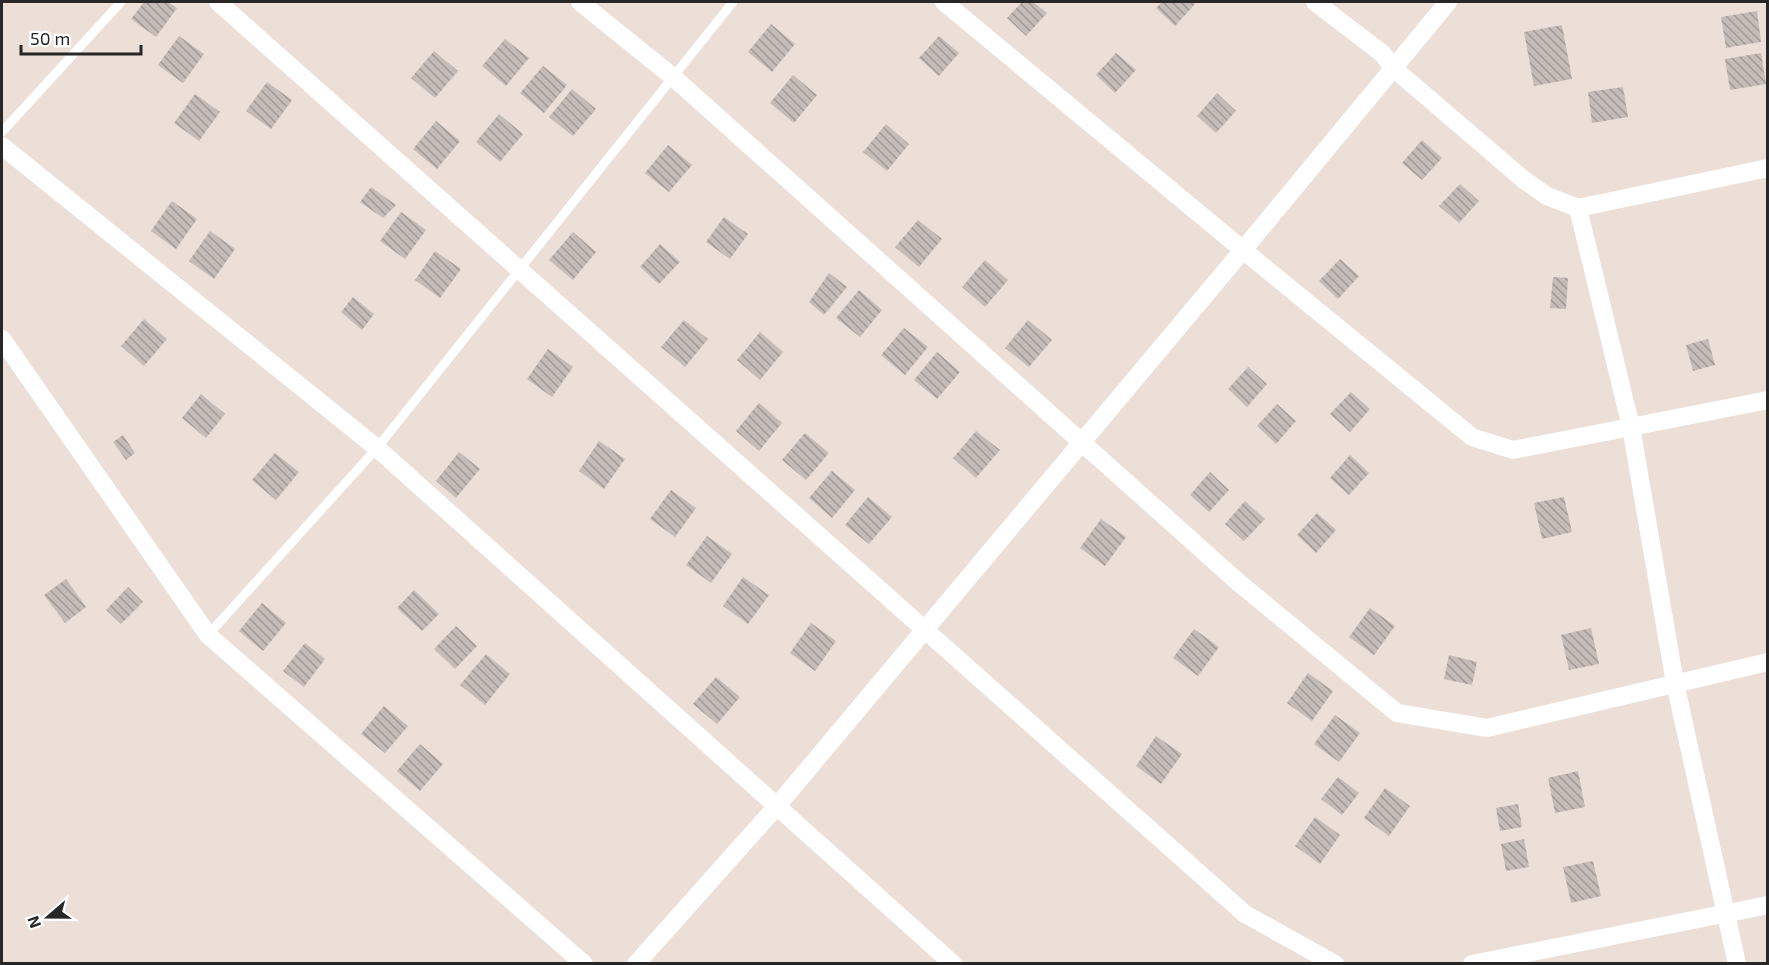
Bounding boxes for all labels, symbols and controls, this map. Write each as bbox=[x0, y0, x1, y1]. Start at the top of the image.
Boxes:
scale bar bbox=[21, 18, 141, 56]
text: 50 m bbox=[30, 27, 70, 49]
north arrow bbox=[18, 887, 78, 947]
text: N bbox=[23, 914, 44, 931]

